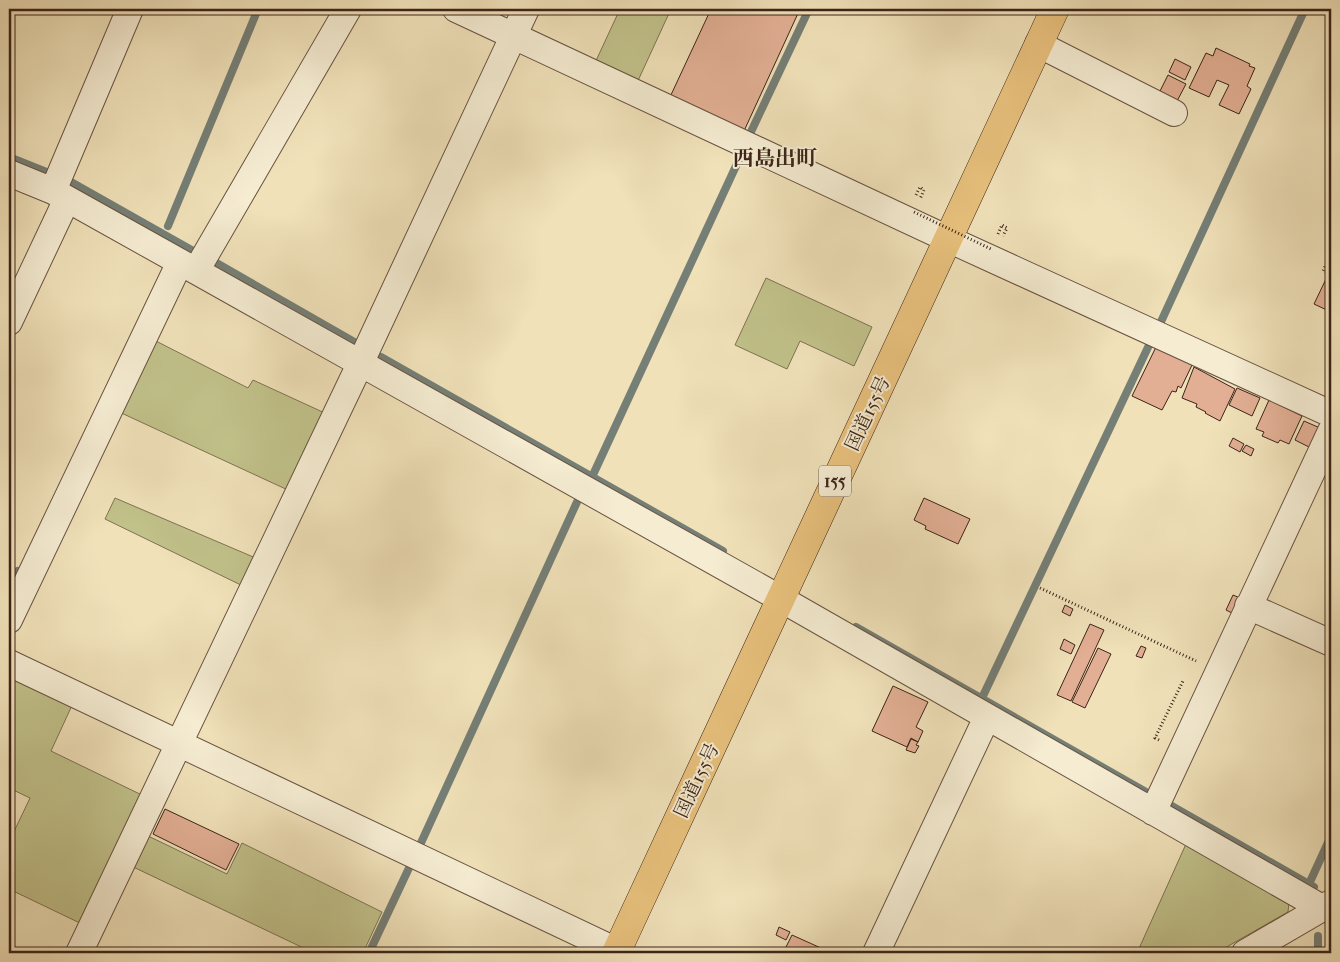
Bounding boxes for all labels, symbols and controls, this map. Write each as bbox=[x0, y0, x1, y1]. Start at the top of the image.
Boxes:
district label: 西島出町 bbox=[733, 146, 817, 170]
street label: 国道155号 bbox=[841, 373, 895, 454]
road number: 155 bbox=[819, 466, 851, 496]
street label: 国道155号 bbox=[670, 740, 724, 821]

